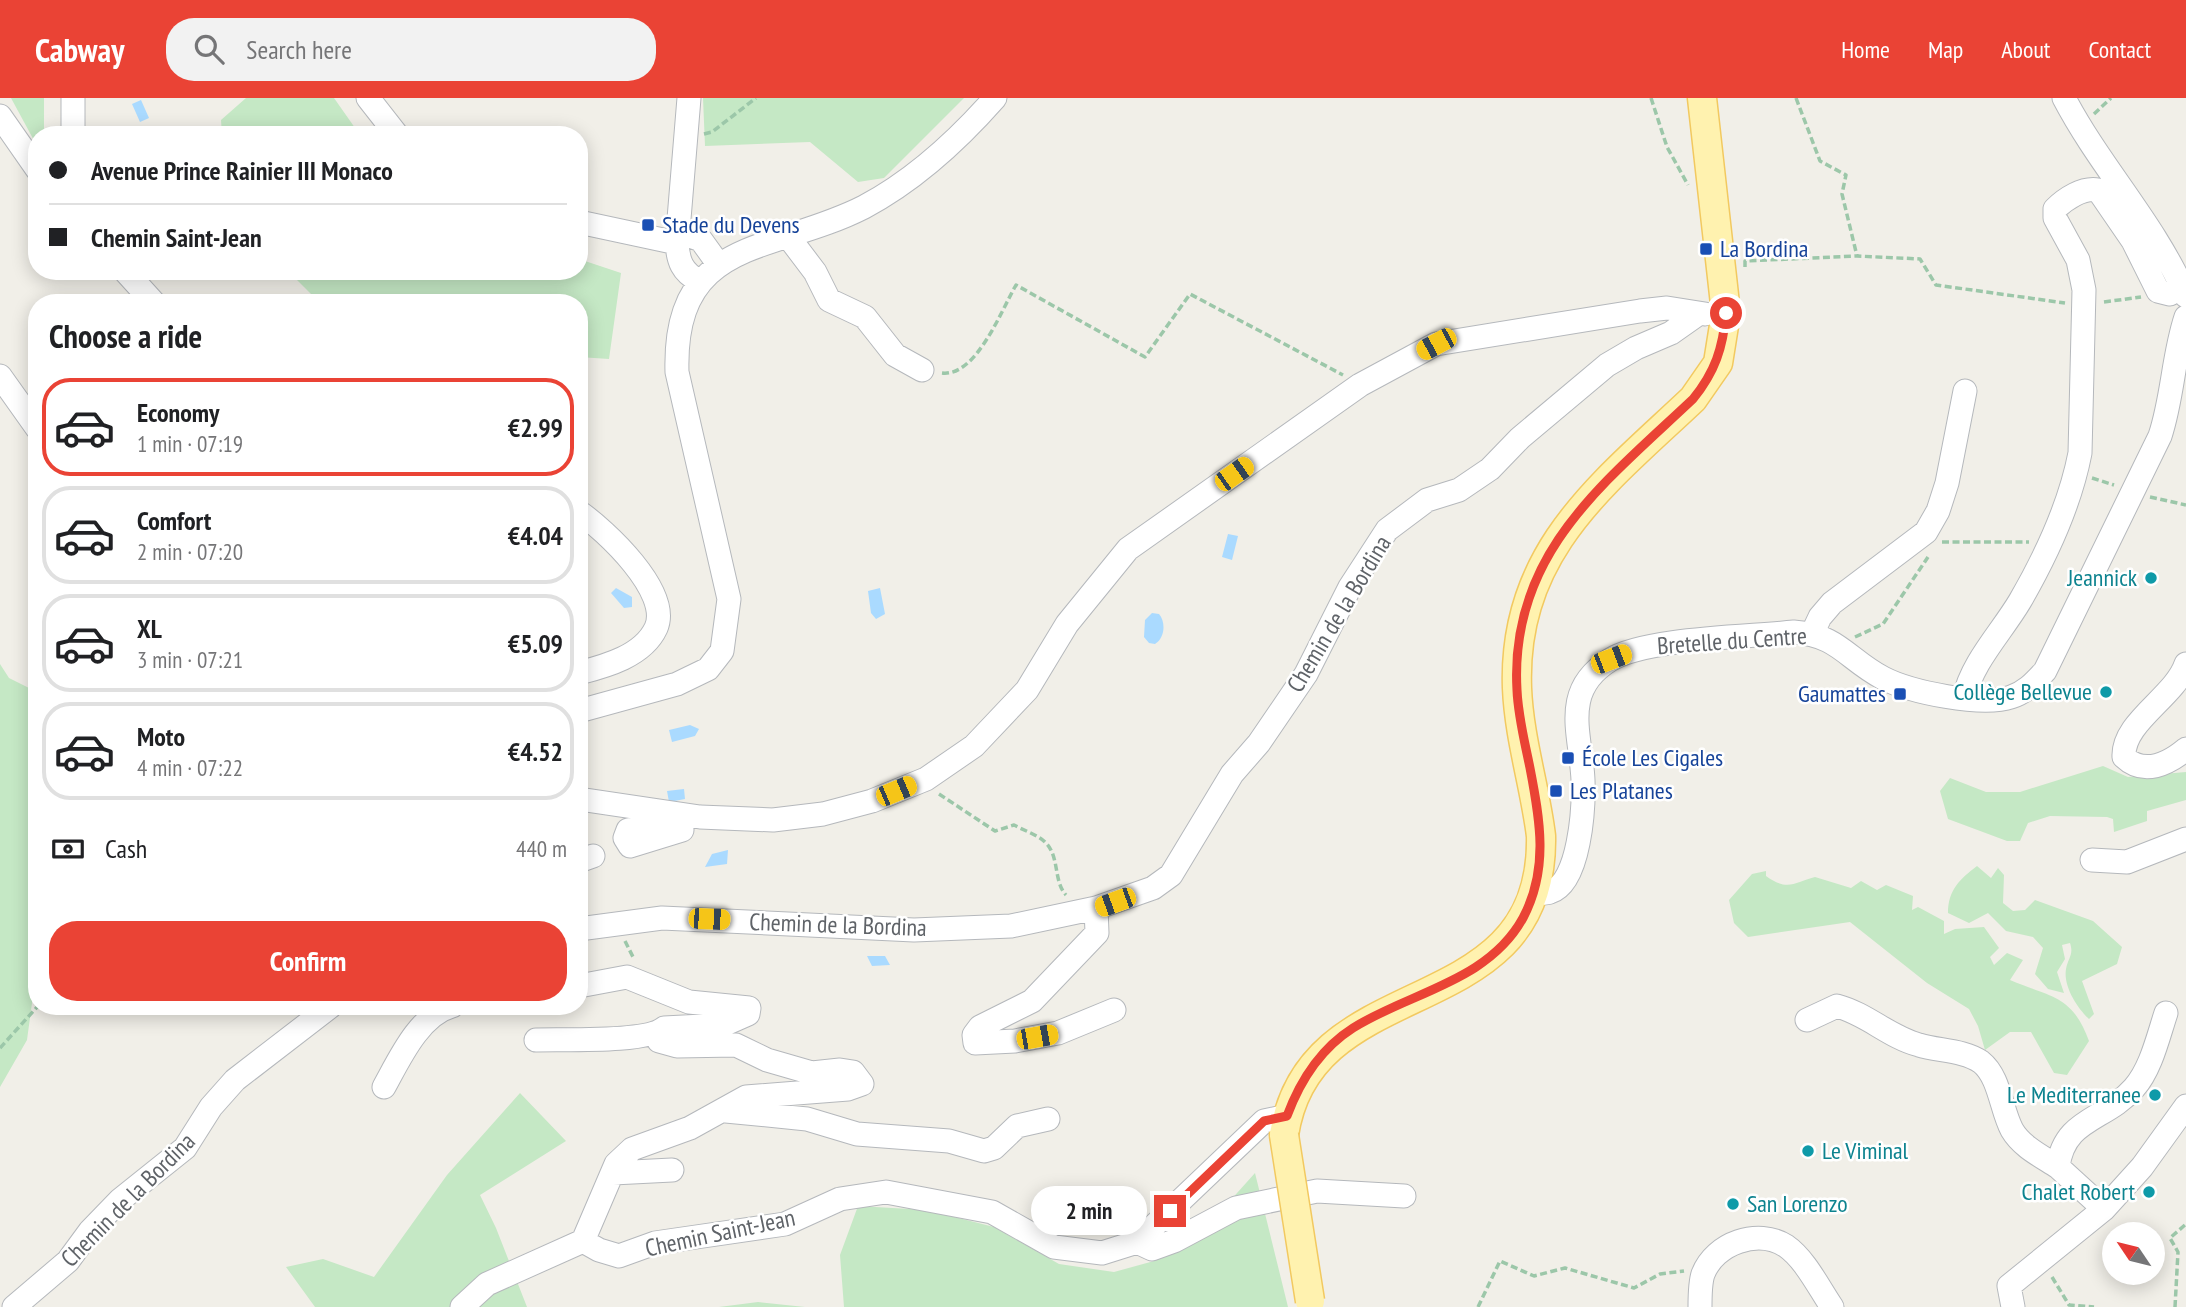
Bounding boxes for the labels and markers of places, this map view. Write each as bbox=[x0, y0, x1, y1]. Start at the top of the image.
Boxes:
place label: Stade du Devens bbox=[662, 209, 800, 240]
marker: Stade du Devens bbox=[640, 217, 656, 233]
place label: La Bordina bbox=[1720, 233, 1808, 264]
marker: La Bordina bbox=[1698, 241, 1714, 257]
place label: Jeannick bbox=[2067, 562, 2138, 593]
marker: Jeannick bbox=[2143, 570, 2159, 586]
place label: Collège Bellevue bbox=[1953, 676, 2092, 707]
place label: Gaumattes bbox=[1798, 678, 1886, 709]
marker: Collège Bellevue bbox=[2098, 684, 2114, 700]
marker: Gaumattes bbox=[1892, 686, 1908, 702]
place label: École Les Cigales bbox=[1582, 742, 1723, 773]
marker: École Les Cigales bbox=[1560, 750, 1576, 766]
place label: Les Platanes bbox=[1570, 775, 1673, 806]
marker: Les Platanes bbox=[1548, 783, 1564, 799]
place label: Le Mediterranee bbox=[2007, 1079, 2141, 1110]
marker: Le Mediterranee bbox=[2147, 1087, 2163, 1103]
place label: Le Viminal bbox=[1822, 1135, 1909, 1166]
marker: Le Viminal bbox=[1800, 1143, 1816, 1159]
place label: Chalet Robert bbox=[2022, 1176, 2135, 1207]
marker: Chalet Robert bbox=[2141, 1184, 2157, 1200]
place label: San Lorenzo bbox=[1747, 1188, 1848, 1219]
marker: San Lorenzo bbox=[1725, 1196, 1741, 1212]

